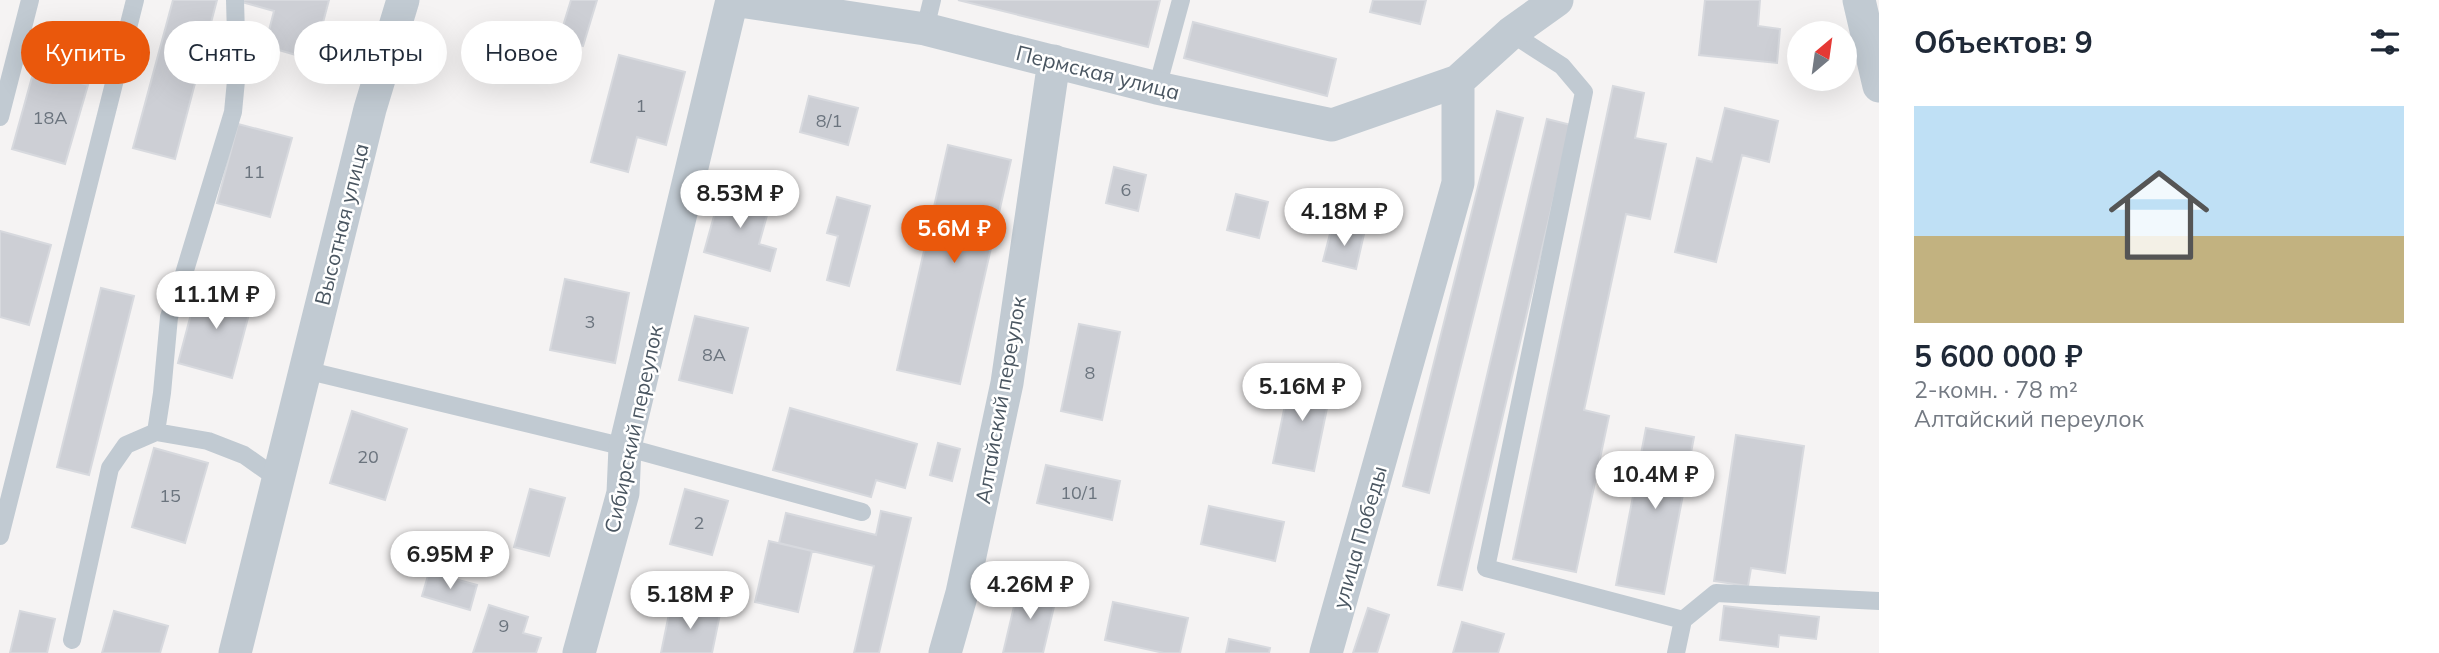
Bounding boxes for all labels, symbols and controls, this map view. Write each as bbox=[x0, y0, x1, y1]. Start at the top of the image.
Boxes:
chip: Купить bbox=[21, 21, 150, 84]
chip: Снять bbox=[164, 21, 280, 84]
chip: Фильтры bbox=[294, 21, 447, 84]
chip: Новое bbox=[461, 21, 582, 84]
north arrow bbox=[1787, 21, 1857, 91]
map controls bbox=[1787, 21, 1857, 91]
text: Объектов: 9 bbox=[1914, 23, 2093, 61]
icon: filters bbox=[2366, 23, 2404, 61]
street label: Пермская улица bbox=[1014, 39, 1182, 105]
house number: 1 bbox=[636, 94, 646, 117]
house number: 18А bbox=[33, 106, 67, 129]
house number: 8/1 bbox=[816, 109, 842, 132]
street label: Высотная улица bbox=[308, 140, 374, 308]
icon: home bbox=[2096, 152, 2222, 278]
house number: 11 bbox=[243, 160, 265, 183]
pin: 8.53M ₽ bbox=[675, 170, 805, 230]
text: 8.53M ₽ bbox=[696, 178, 784, 207]
house number: 6 bbox=[1121, 178, 1131, 201]
pin: 4.18M ₽ bbox=[1279, 188, 1409, 248]
text: 4.18M ₽ bbox=[1300, 196, 1388, 225]
pin: 5.6M ₽ bbox=[897, 205, 1011, 265]
text: 5.6M ₽ bbox=[917, 213, 991, 242]
pin: 11.1M ₽ bbox=[151, 272, 281, 331]
text: 11.1M ₽ bbox=[172, 279, 260, 308]
street label: Алтайский переулок bbox=[969, 294, 1031, 506]
house number: 3 bbox=[585, 310, 595, 333]
street label: Сибирский переулок bbox=[598, 322, 668, 535]
text: 5 600 000 ₽ bbox=[1914, 337, 2083, 375]
house number: 8А bbox=[702, 343, 726, 366]
house number: 8 bbox=[1085, 361, 1095, 384]
pin: 5.16M ₽ bbox=[1237, 364, 1367, 423]
text: 5.16M ₽ bbox=[1258, 371, 1346, 400]
text: 2-комн. · 78 m² bbox=[1914, 375, 2078, 404]
text: Алтайский переулок bbox=[1914, 404, 2144, 433]
house number: 20 bbox=[357, 445, 379, 468]
pin: 10.4M ₽ bbox=[1590, 452, 1720, 511]
text: 10.4M ₽ bbox=[1611, 459, 1699, 488]
street label: улица Победы bbox=[1326, 463, 1392, 611]
house number: 10/1 bbox=[1060, 481, 1098, 504]
house number: 15 bbox=[159, 484, 181, 507]
house number: 2 bbox=[694, 511, 704, 534]
pin: 6.95M ₽ bbox=[385, 532, 515, 591]
text: 6.95M ₽ bbox=[406, 539, 494, 568]
pin: 4.26M ₽ bbox=[965, 562, 1095, 621]
text: 4.26M ₽ bbox=[986, 569, 1074, 598]
pin: 5.18M ₽ bbox=[625, 572, 755, 631]
text: 5.18M ₽ bbox=[646, 579, 734, 608]
house number: 9 bbox=[499, 614, 509, 637]

